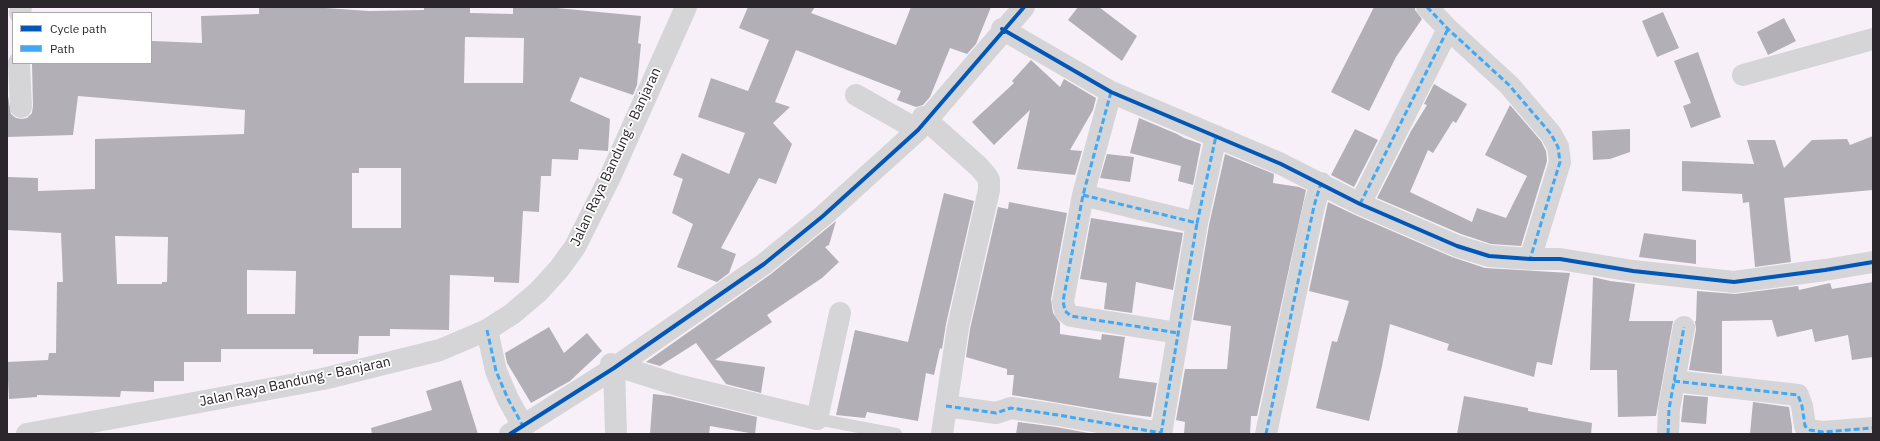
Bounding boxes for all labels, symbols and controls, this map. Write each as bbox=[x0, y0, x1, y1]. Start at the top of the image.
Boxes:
legend bbox=[12, 12, 152, 64]
text: Cycle path bbox=[50, 21, 107, 36]
text: Path bbox=[50, 41, 75, 56]
street label: Jalan Raya Bandung - Banjaran bbox=[567, 65, 665, 249]
street label: Jalan Raya Bandung - Banjaran bbox=[198, 353, 392, 411]

